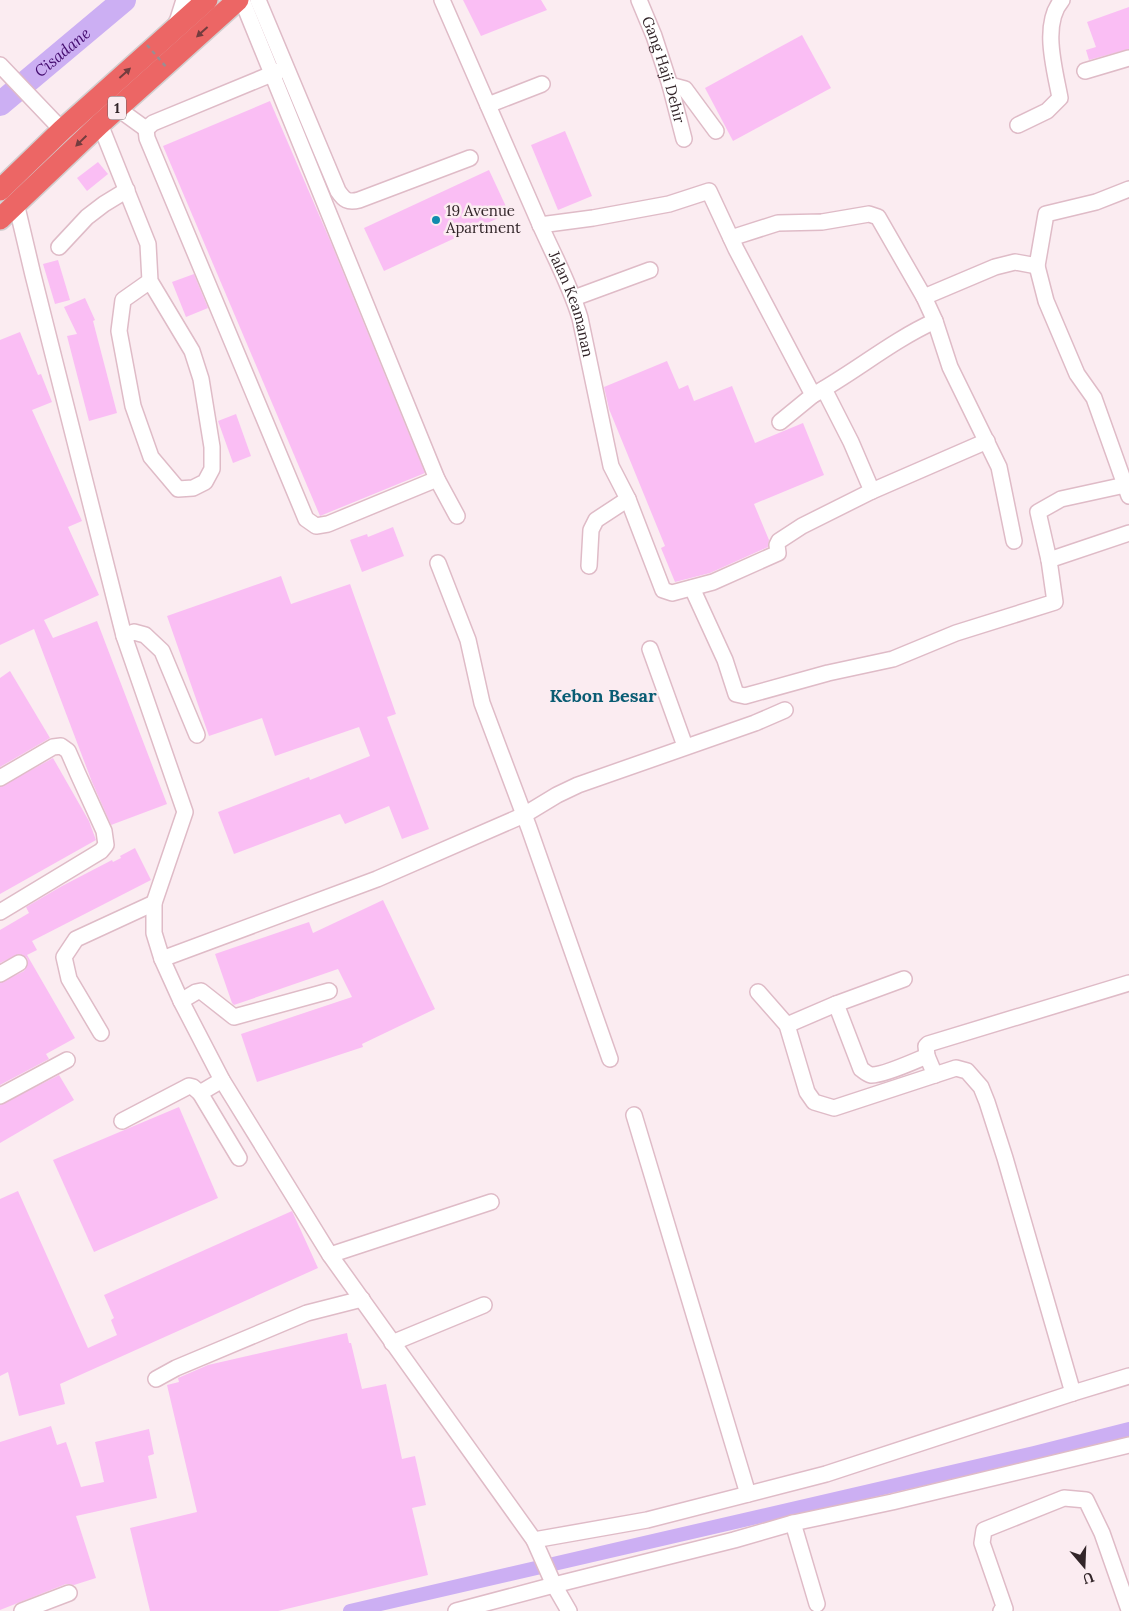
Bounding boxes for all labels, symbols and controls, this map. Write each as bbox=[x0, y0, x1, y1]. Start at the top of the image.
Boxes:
street label: Gang Haji Dehir bbox=[638, 13, 690, 125]
water label: Cisadane bbox=[30, 23, 94, 81]
one-way arrow bbox=[195, 27, 208, 38]
one-way arrow bbox=[118, 67, 130, 79]
road number: 1 bbox=[108, 96, 126, 120]
one-way arrow bbox=[75, 135, 87, 147]
place label: 19 Avenue Apartment bbox=[445, 201, 521, 237]
marker: 19 Avenue Apartment bbox=[430, 214, 442, 226]
street label: Jalan Keamanan bbox=[544, 247, 598, 359]
district label: Kebon Besar bbox=[549, 684, 657, 707]
north arrow bbox=[1059, 1541, 1109, 1591]
text: U bbox=[1080, 1568, 1096, 1589]

